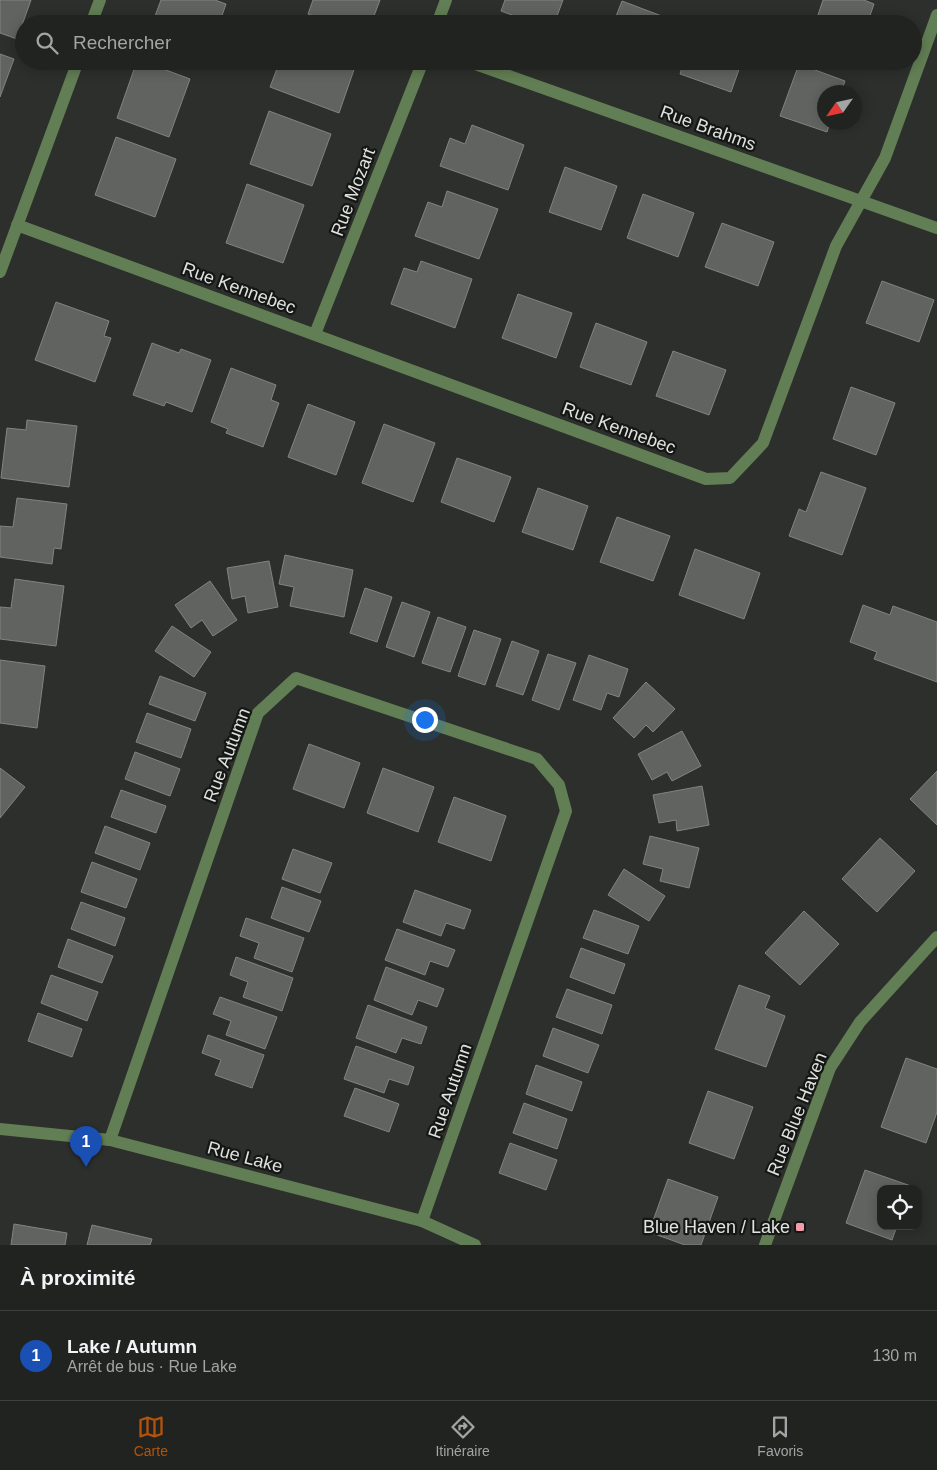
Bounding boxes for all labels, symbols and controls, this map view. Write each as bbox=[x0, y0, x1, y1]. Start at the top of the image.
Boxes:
search box bbox=[15, 15, 922, 70]
icon: search bbox=[33, 29, 61, 57]
text: Rechercher bbox=[73, 32, 171, 53]
north arrow bbox=[817, 85, 862, 130]
street label: Rue Brahms bbox=[658, 101, 758, 155]
street label: Rue Mozart bbox=[327, 145, 379, 239]
street label: Rue Kennebec bbox=[180, 258, 298, 318]
street label: Rue Kennebec bbox=[560, 398, 678, 458]
street label: Rue Autumn bbox=[200, 705, 254, 805]
your location bbox=[412, 707, 438, 733]
street label: Rue Autumn bbox=[424, 1041, 476, 1141]
street label: Rue Blue Haven bbox=[763, 1049, 831, 1179]
pin: 1 bbox=[70, 1126, 102, 1167]
street label: Rue Lake bbox=[205, 1137, 285, 1177]
map controls bbox=[877, 1185, 922, 1230]
button: locate bbox=[877, 1185, 922, 1230]
place label: Blue Haven / Lake bbox=[643, 1217, 790, 1237]
marker: Blue Haven / Lake bbox=[794, 1221, 806, 1233]
text: À proximité bbox=[20, 1266, 136, 1289]
text: Lake / Autumn bbox=[67, 1336, 197, 1357]
text: 1 bbox=[32, 1347, 40, 1364]
text: 130 m bbox=[873, 1347, 917, 1364]
text: Arrêt de bus · Rue Lake bbox=[67, 1358, 237, 1375]
tab: Carte bbox=[134, 1413, 168, 1459]
tab: Itinéraire bbox=[435, 1413, 490, 1459]
tab: Favoris bbox=[757, 1413, 803, 1459]

